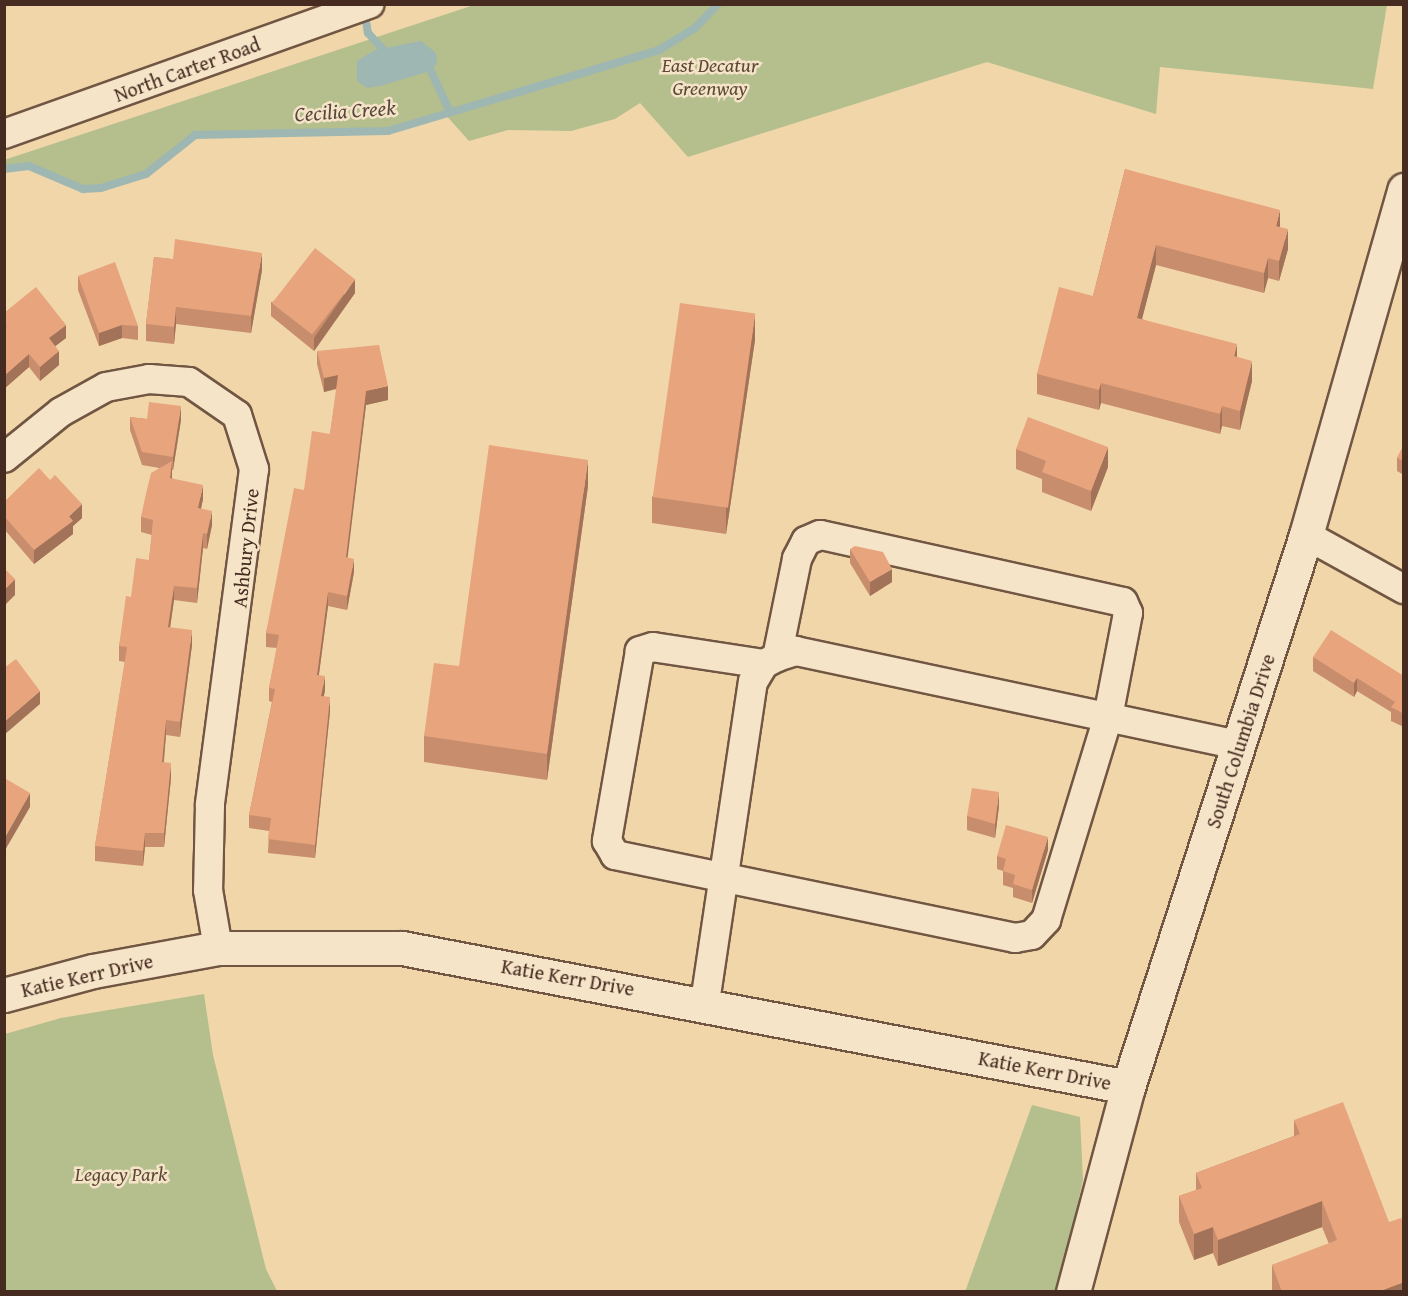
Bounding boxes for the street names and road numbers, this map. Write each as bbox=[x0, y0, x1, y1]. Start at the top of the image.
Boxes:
street label: North Carter Road bbox=[111, 31, 263, 107]
street label: Ashbury Drive bbox=[227, 487, 263, 609]
street label: South Columbia Drive bbox=[1200, 651, 1280, 831]
street label: Katie Kerr Drive bbox=[19, 948, 155, 1002]
street label: Katie Kerr Drive bbox=[500, 953, 636, 1001]
street label: Katie Kerr Drive bbox=[977, 1045, 1113, 1095]

